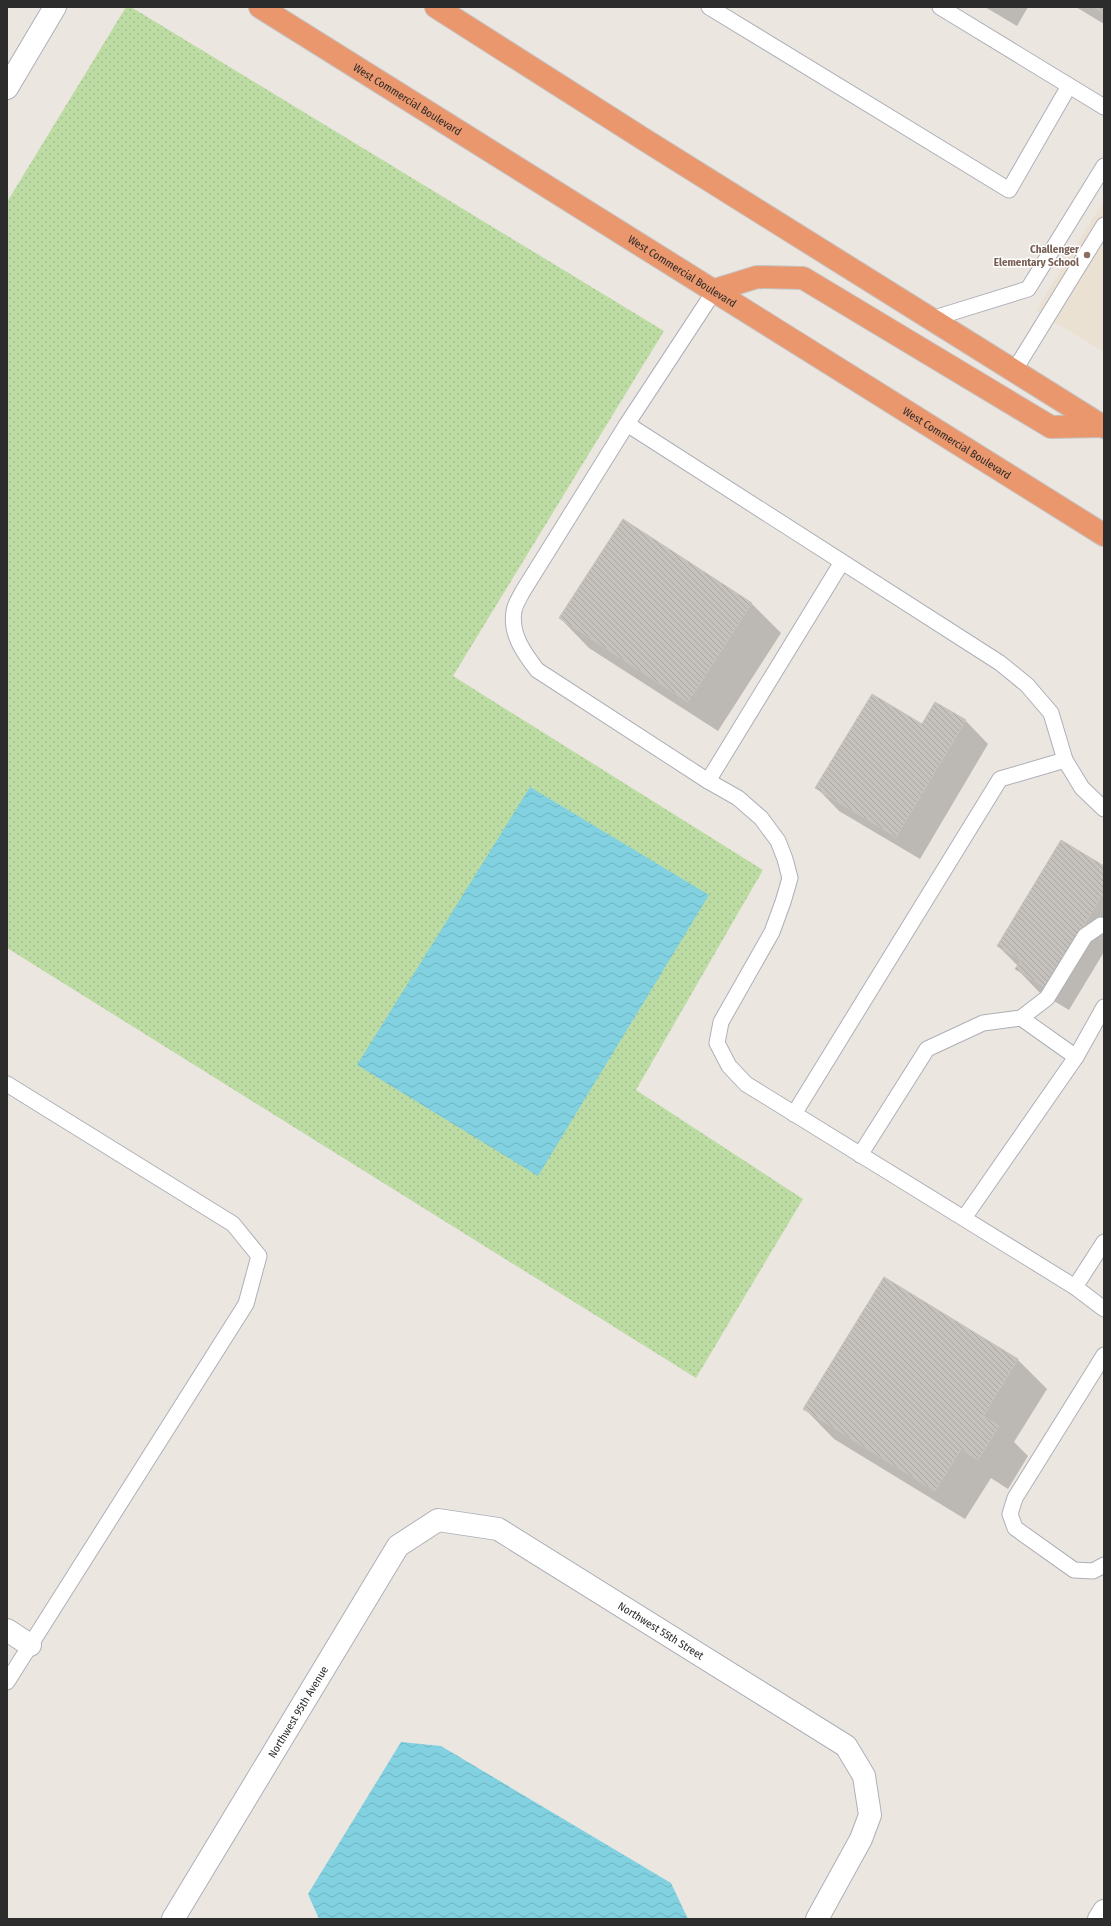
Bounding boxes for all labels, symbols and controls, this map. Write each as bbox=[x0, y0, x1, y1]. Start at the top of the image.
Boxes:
street label: West Commercial Boulevard bbox=[351, 61, 464, 138]
street label: West Commercial Boulevard bbox=[626, 232, 739, 310]
place label: Challenger Elementary School bbox=[994, 243, 1080, 269]
marker: Challenger Elementary School bbox=[1082, 250, 1092, 260]
street label: West Commercial Boulevard bbox=[900, 404, 1013, 482]
street label: Northwest 55th Street bbox=[616, 1599, 706, 1662]
street label: Northwest 95th Avenue bbox=[265, 1664, 331, 1760]

